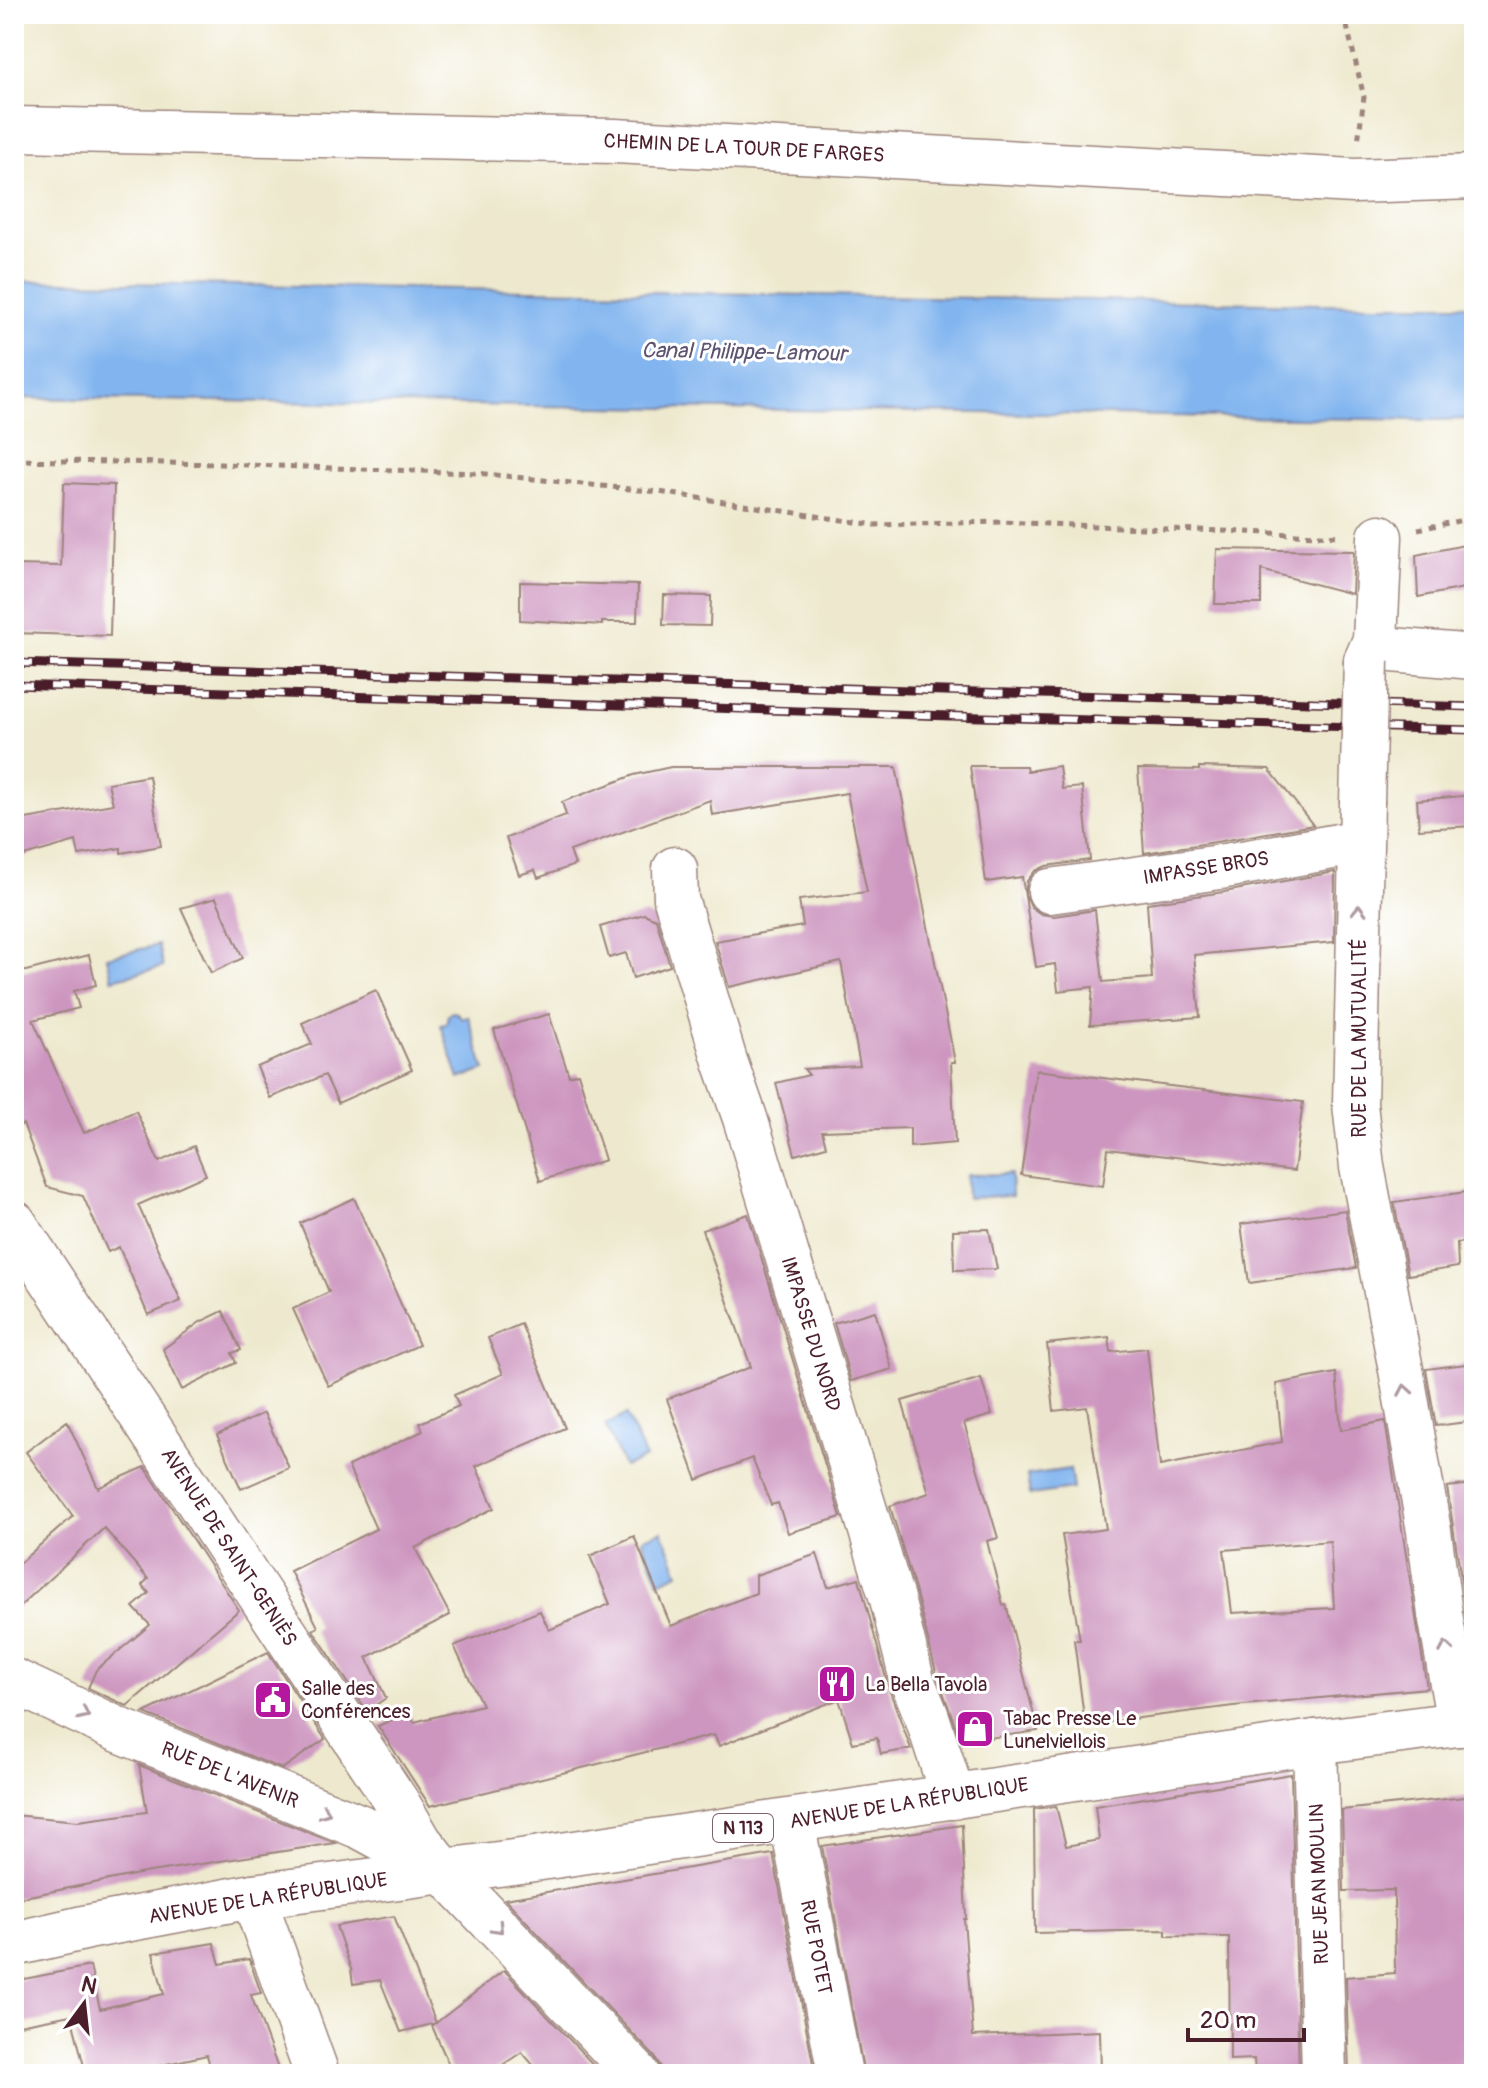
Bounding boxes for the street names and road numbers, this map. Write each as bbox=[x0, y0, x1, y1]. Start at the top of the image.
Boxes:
street label: CHEMIN DE LA TOUR DE FARGES bbox=[603, 128, 885, 168]
street label: IMPASSE BROS bbox=[1141, 846, 1271, 890]
street label: RUE DE LA MUTUALITÉ bbox=[1347, 938, 1372, 1138]
street label: IMPASSE DU NORD bbox=[776, 1254, 846, 1414]
street label: AVENUE DE SAINT-GENIÈS bbox=[155, 1443, 303, 1651]
street label: RUE DE L'AVENIR bbox=[158, 1736, 302, 1814]
street label: AVENUE DE LA RÉPUBLIQUE bbox=[788, 1772, 1030, 1834]
street label: RUE JEAN MOULIN bbox=[1304, 1803, 1334, 1965]
road number: N 113 bbox=[713, 1814, 773, 1842]
street label: AVENUE DE LA RÉPUBLIQUE bbox=[147, 1867, 389, 1929]
street label: RUE POTET bbox=[795, 1898, 837, 1996]

